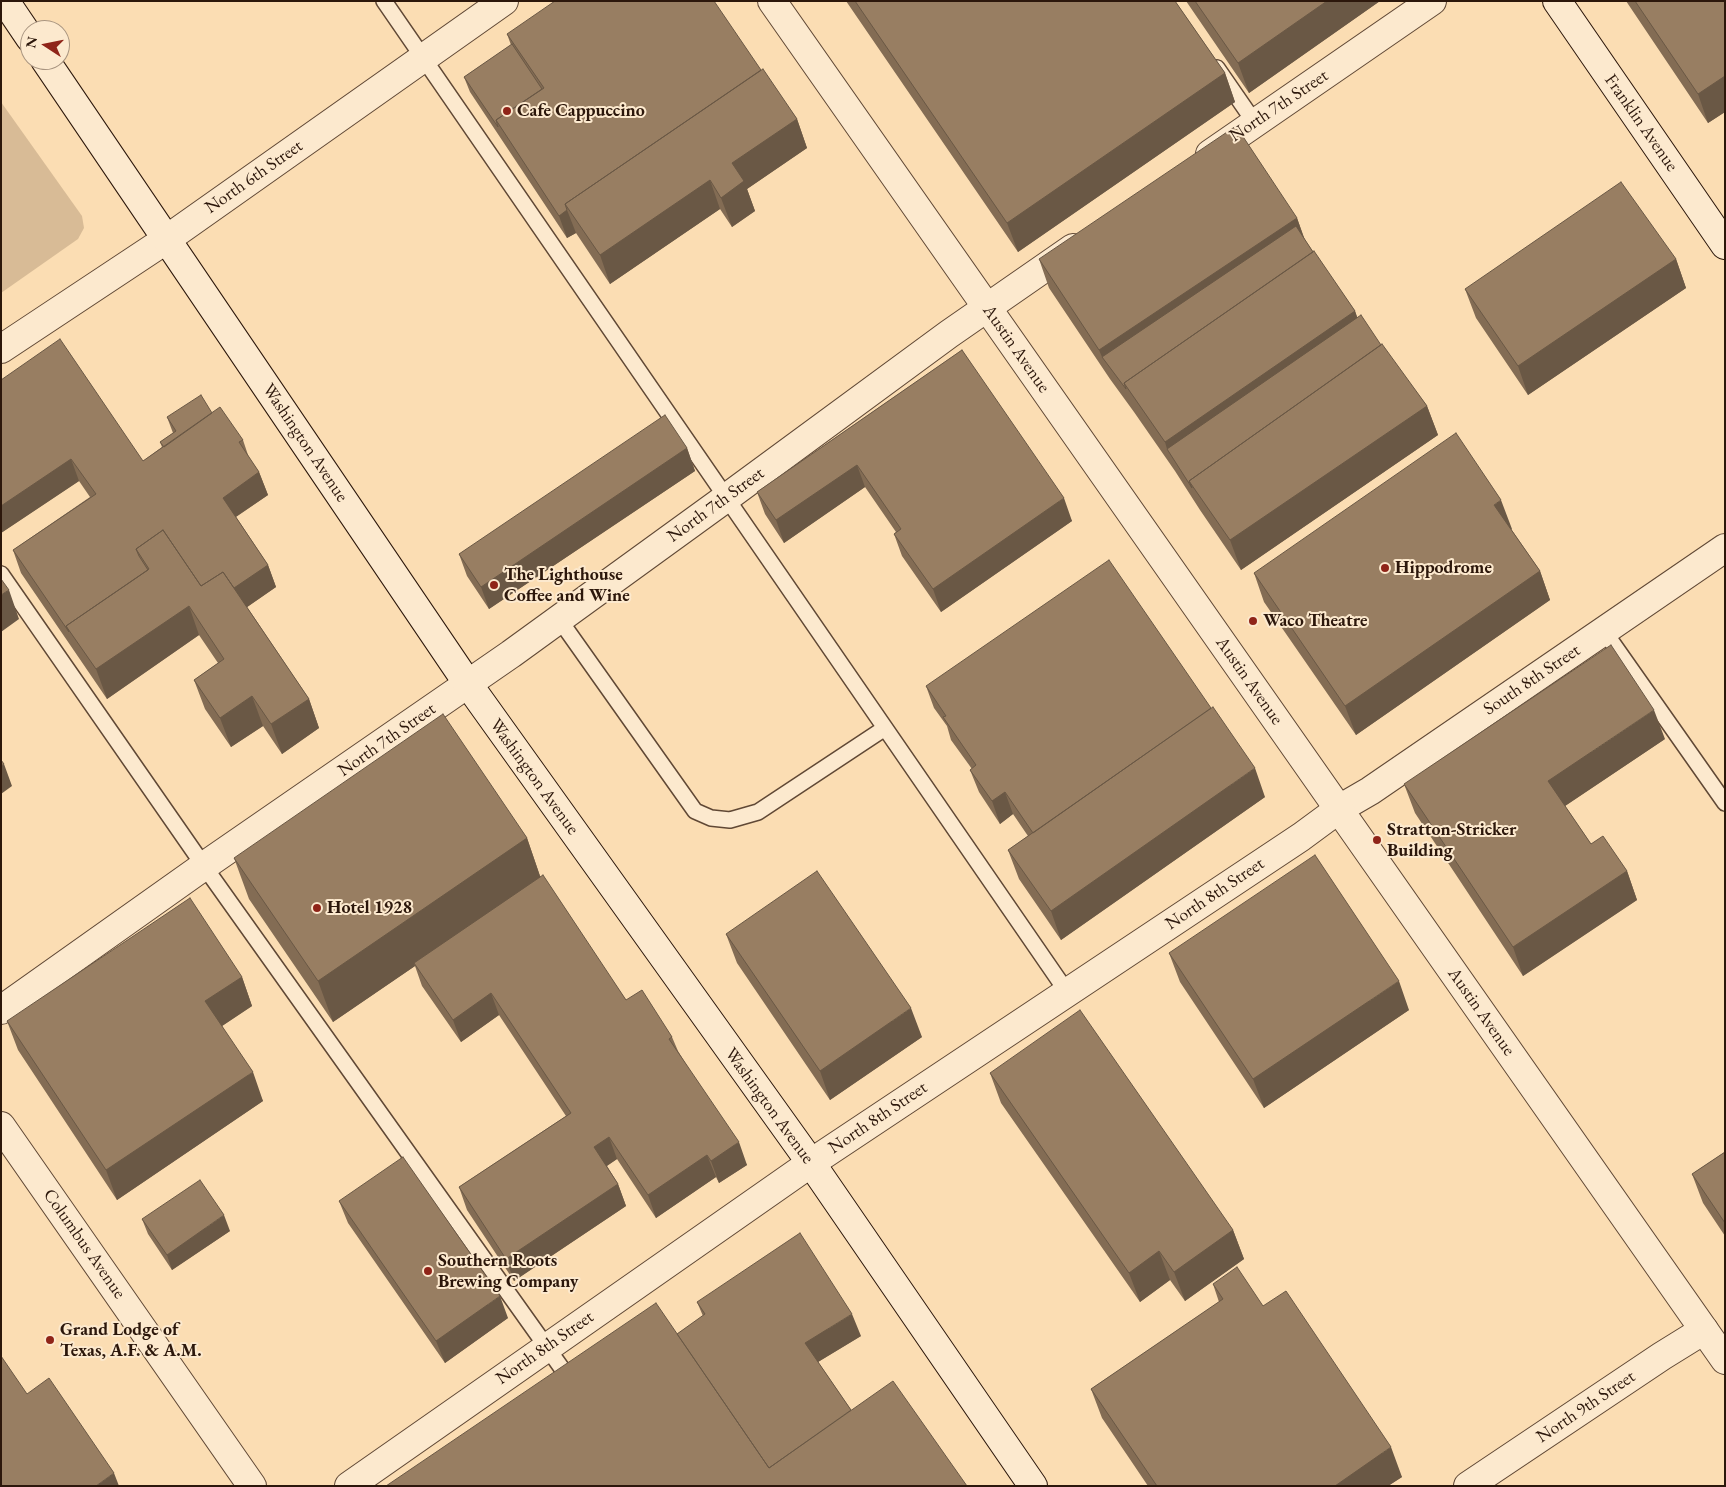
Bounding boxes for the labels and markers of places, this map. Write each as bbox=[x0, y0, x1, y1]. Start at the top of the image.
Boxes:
place label: Cafe Cappuccino bbox=[517, 100, 645, 122]
marker: Cafe Cappuccino bbox=[501, 105, 513, 117]
place label: Hippodrome bbox=[1395, 557, 1492, 579]
marker: Hippodrome bbox=[1379, 562, 1391, 574]
place label: The Lighthouse Coffee and Wine bbox=[504, 564, 630, 606]
marker: The Lighthouse Coffee and Wine bbox=[488, 579, 500, 591]
place label: Waco Theatre bbox=[1263, 610, 1367, 632]
marker: Waco Theatre bbox=[1247, 615, 1259, 627]
place label: Stratton-Stricker Building bbox=[1387, 819, 1516, 862]
marker: Stratton-Stricker Building bbox=[1371, 834, 1383, 846]
place label: Hotel 1928 bbox=[327, 897, 412, 919]
marker: Hotel 1928 bbox=[311, 902, 323, 914]
place label: Southern Roots Brewing Company bbox=[438, 1250, 579, 1292]
marker: Southern Roots Brewing Company bbox=[422, 1265, 434, 1277]
place label: Grand Lodge of Texas, A.F. & A.M. bbox=[60, 1319, 202, 1362]
marker: Grand Lodge of Texas, A.F. & A.M. bbox=[44, 1334, 56, 1346]

